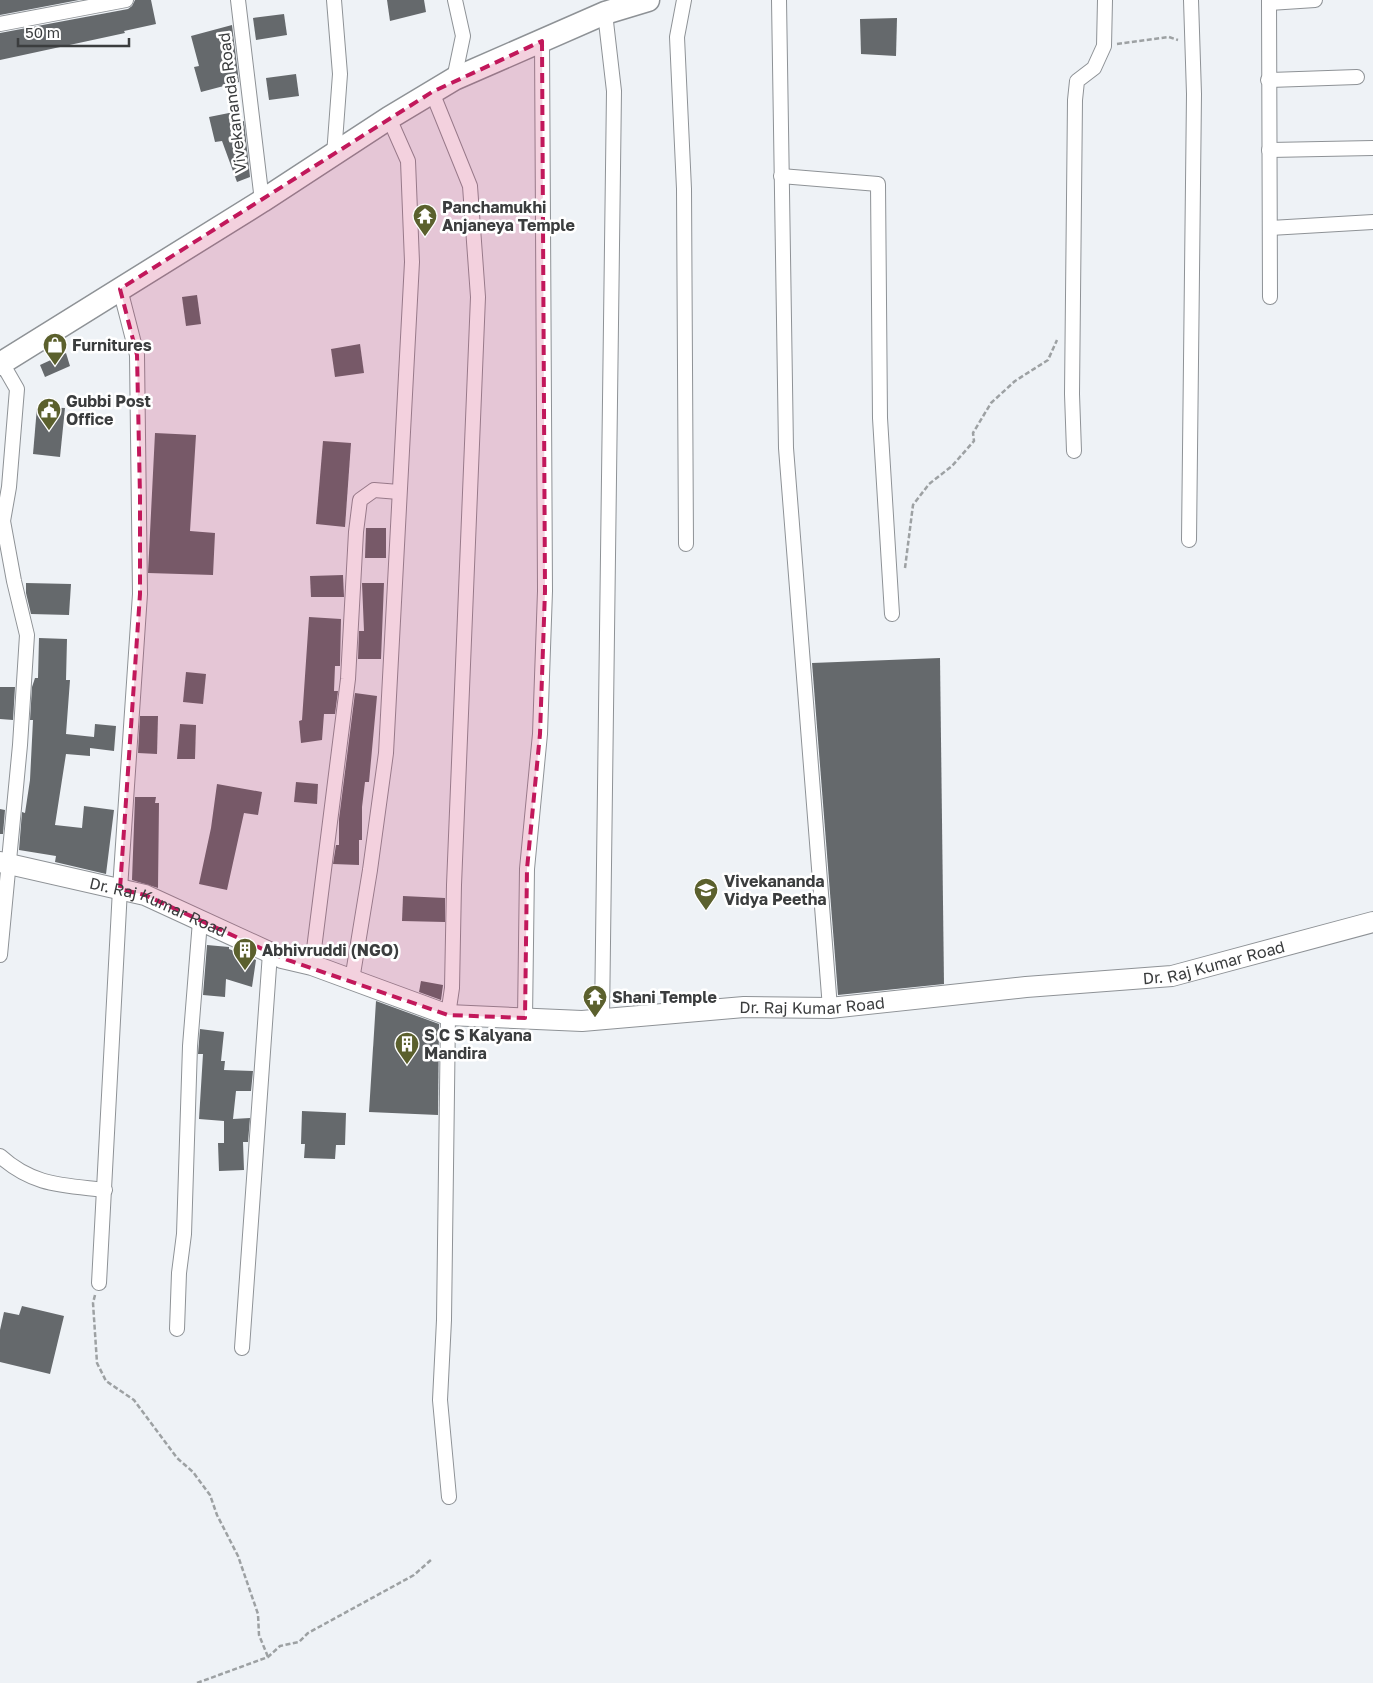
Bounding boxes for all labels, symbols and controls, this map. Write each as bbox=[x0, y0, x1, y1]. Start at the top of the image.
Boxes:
scale bar bbox=[18, 15, 129, 47]
text: 50 m bbox=[25, 23, 60, 41]
street label: Vivekananda Road bbox=[213, 31, 251, 175]
place label: Panchamukhi Anjaneya Temple bbox=[442, 197, 575, 235]
temple icon: Panchamukhi Anjaneya Temple bbox=[412, 203, 438, 237]
shop icon: Furnitures bbox=[42, 332, 68, 366]
place label: Furnitures bbox=[72, 335, 152, 355]
place label: Gubbi Post Office bbox=[66, 391, 151, 429]
public building icon: Gubbi Post Office bbox=[36, 397, 62, 431]
place label: Vivekananda Vidya Peetha bbox=[724, 871, 827, 909]
street label: Dr. Raj Kumar Road bbox=[88, 873, 230, 941]
school or university icon: Vivekananda Vidya Peetha bbox=[693, 877, 719, 911]
street label: Dr. Raj Kumar Road bbox=[1142, 936, 1287, 988]
building icon: Abhivruddi (NGO) bbox=[232, 937, 258, 971]
place label: Abhivruddi (NGO) bbox=[262, 940, 399, 960]
temple icon: Shani Temple bbox=[582, 984, 608, 1018]
place label: Shani Temple bbox=[612, 987, 717, 1007]
street label: Dr. Raj Kumar Road bbox=[739, 992, 886, 1018]
place label: S C S Kalyana Mandira bbox=[424, 1025, 532, 1063]
building icon: S C S Kalyana Mandira bbox=[394, 1031, 420, 1065]

